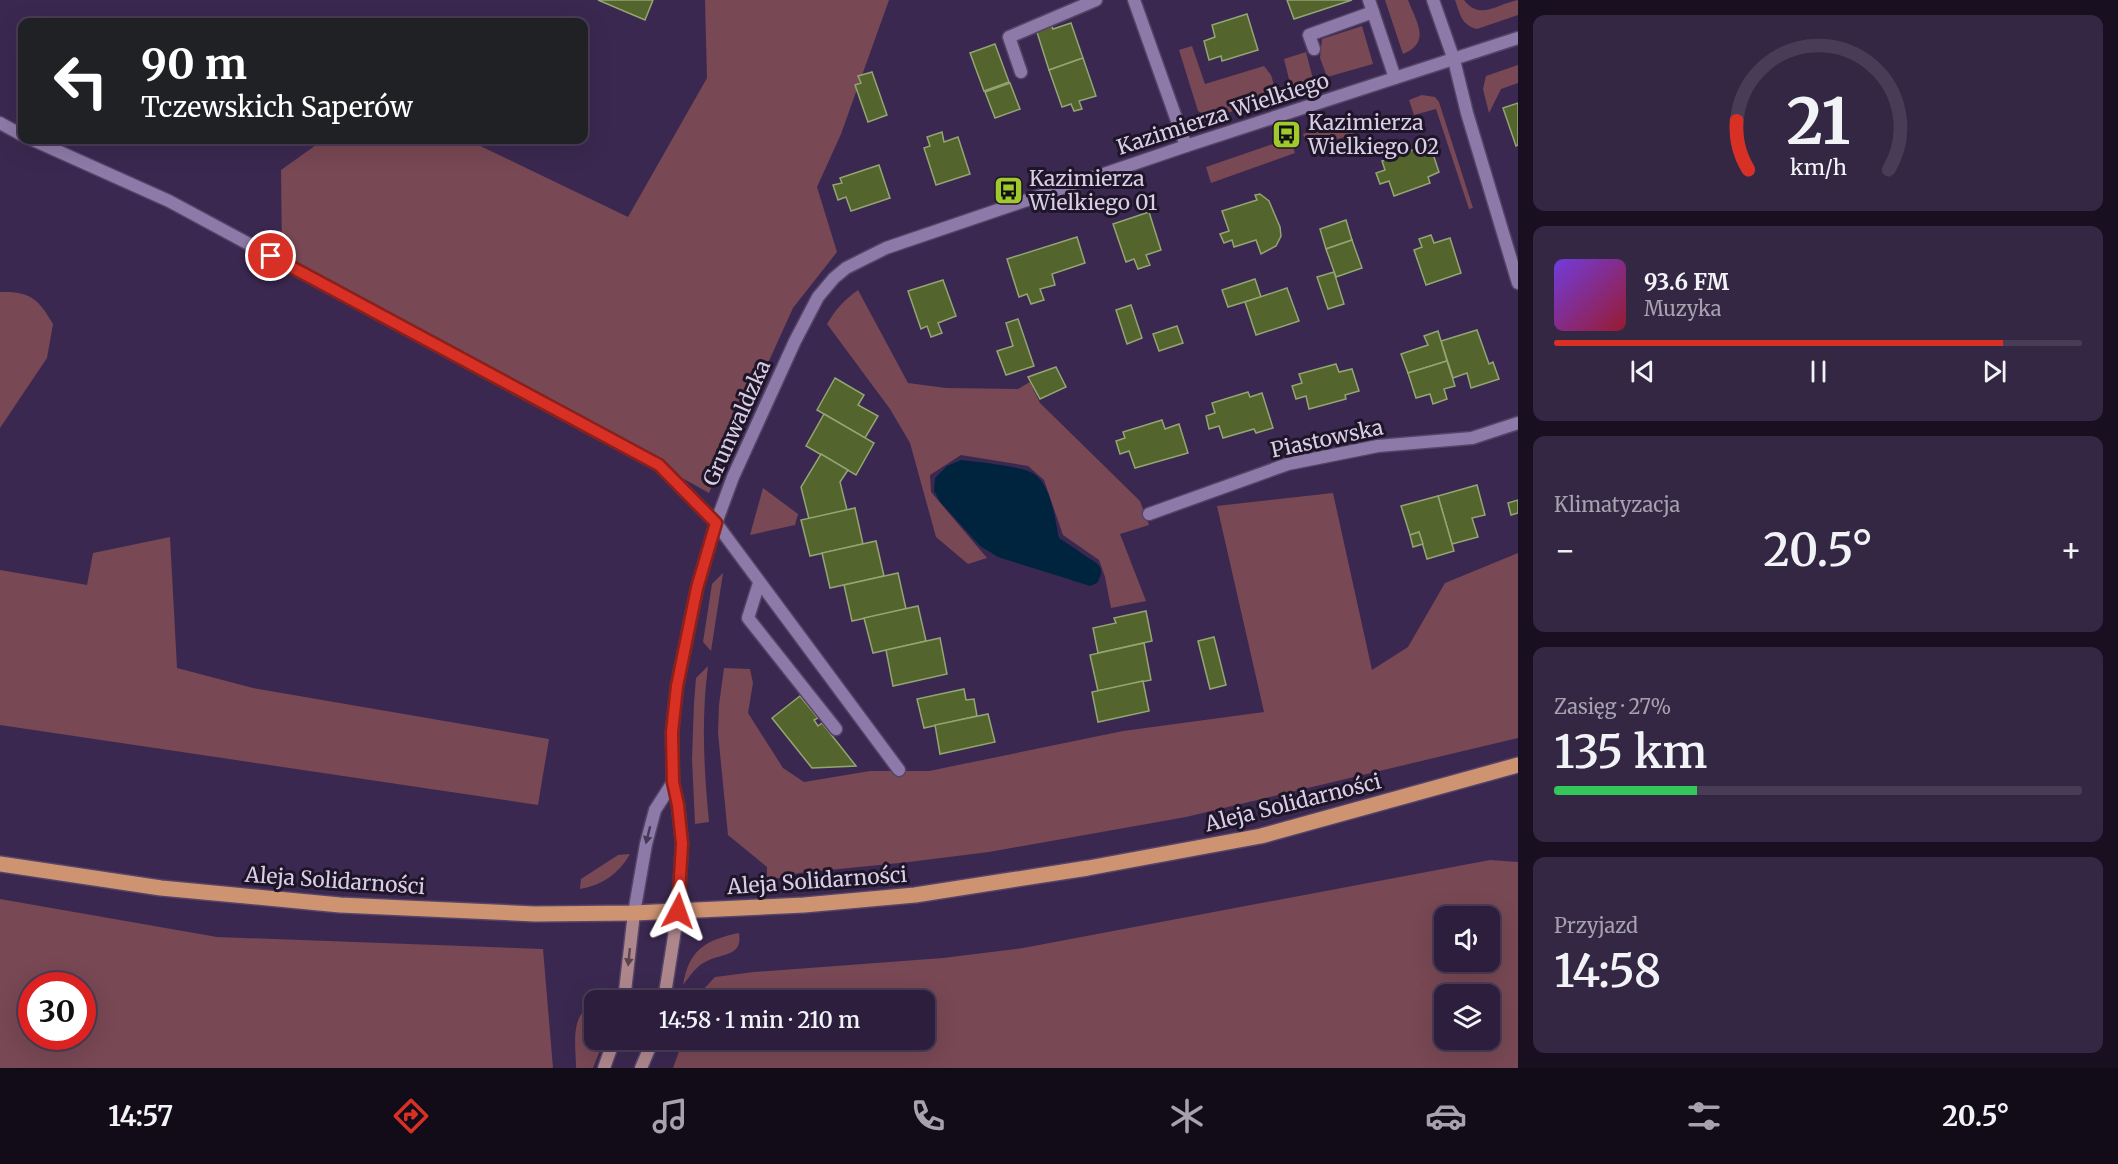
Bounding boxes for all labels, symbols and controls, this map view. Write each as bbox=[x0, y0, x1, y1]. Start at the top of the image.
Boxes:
text: 90 m bbox=[141, 38, 247, 90]
icon: left bbox=[42, 42, 120, 120]
street label: Kazimierza Wielkiego bbox=[1113, 66, 1332, 161]
text: 21 bbox=[1786, 83, 1850, 161]
text: Tczewskich Saperów bbox=[141, 90, 413, 124]
place label: Kazimierza Wielkiego 02 bbox=[1307, 109, 1439, 160]
bus stop icon: Kazimierza Wielkiego 02 bbox=[1271, 119, 1303, 151]
text: km/h bbox=[1790, 154, 1846, 181]
place label: Kazimierza Wielkiego 01 bbox=[1028, 165, 1157, 216]
bus stop icon: Kazimierza Wielkiego 01 bbox=[992, 175, 1024, 207]
pin bbox=[245, 230, 296, 281]
icon: arrive bbox=[254, 239, 287, 272]
text: 93.6 FM bbox=[1644, 268, 1729, 296]
text: Muzyka bbox=[1644, 296, 1721, 321]
icon: previous bbox=[1626, 355, 1659, 388]
icon: pause bbox=[1802, 355, 1835, 388]
icon: next bbox=[1978, 355, 2011, 388]
street label: Grunwaldzka bbox=[697, 356, 776, 490]
street label: Piastowska bbox=[1268, 413, 1386, 464]
text: Klimatyzacja bbox=[1554, 492, 1680, 517]
text: 20.5° bbox=[1763, 522, 1873, 578]
text: − bbox=[1554, 530, 1576, 571]
text: + bbox=[2060, 530, 2082, 571]
text: Zasięg · 27% bbox=[1554, 694, 1671, 719]
text: 135 km bbox=[1554, 724, 1708, 780]
street label: Aleja Solidarności bbox=[1201, 768, 1384, 838]
one-way arrow bbox=[643, 826, 653, 844]
street label: Aleja Solidarności bbox=[243, 861, 426, 900]
street label: Aleja Solidarności bbox=[725, 861, 908, 900]
position arrow bbox=[646, 879, 710, 943]
map controls bbox=[1434, 906, 1500, 1050]
button: sound bbox=[1434, 906, 1500, 972]
text: Przyjazd bbox=[1554, 913, 1638, 938]
text: 14:58 bbox=[1554, 943, 1661, 999]
one-way arrow bbox=[625, 947, 634, 966]
speed limit sign: 30 bbox=[18, 972, 96, 1050]
button: layers bbox=[1434, 984, 1500, 1050]
text: 14:58 · 1 min · 210 m bbox=[659, 1006, 860, 1034]
icon: directions bbox=[390, 1095, 432, 1137]
icon: music bbox=[649, 1095, 691, 1137]
icon: phone bbox=[907, 1095, 949, 1137]
icon: climate bbox=[1166, 1095, 1208, 1137]
icon: car bbox=[1425, 1095, 1467, 1137]
icon: filters bbox=[1683, 1095, 1725, 1137]
text: 14:57 bbox=[108, 1099, 173, 1133]
text: 20.5° bbox=[1942, 1099, 2010, 1133]

